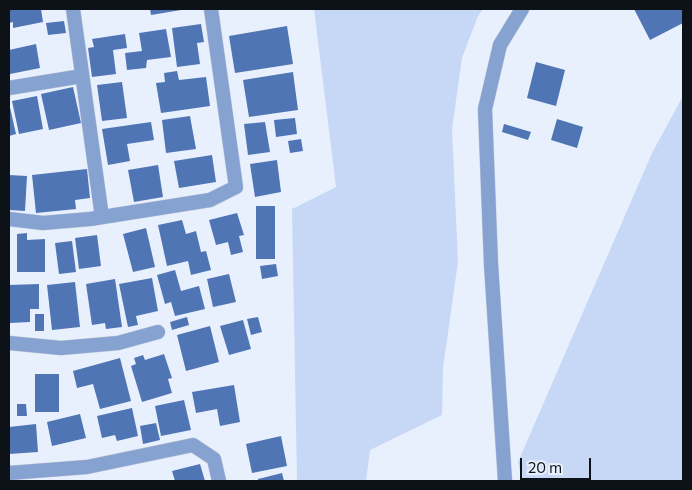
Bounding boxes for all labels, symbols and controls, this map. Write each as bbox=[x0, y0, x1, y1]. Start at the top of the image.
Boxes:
scale bar bbox=[522, 448, 593, 480]
text: 20 m bbox=[528, 458, 562, 476]

